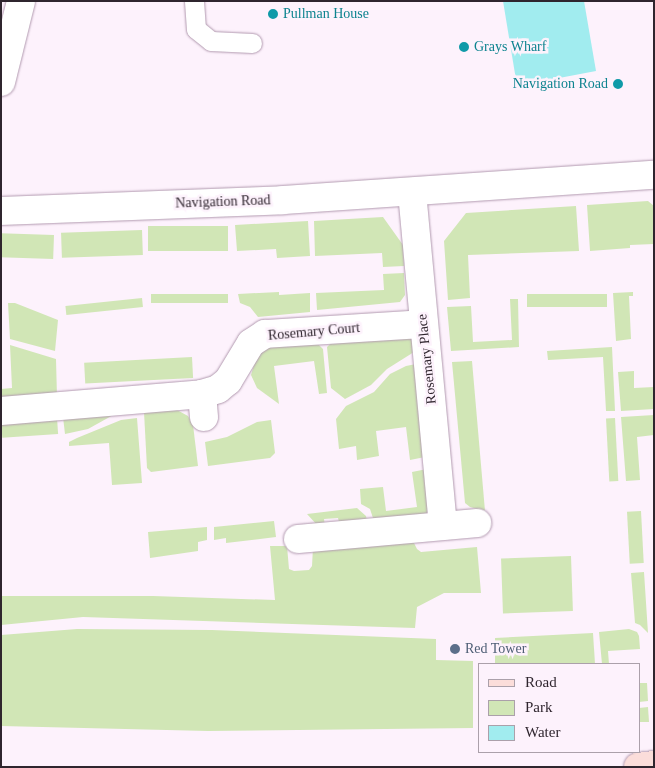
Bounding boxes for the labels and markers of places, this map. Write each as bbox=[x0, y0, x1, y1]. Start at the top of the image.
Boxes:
place label: Pullman House bbox=[283, 6, 369, 22]
marker: Pullman House bbox=[267, 8, 279, 20]
place label: Grays Wharf bbox=[474, 39, 547, 55]
marker: Grays Wharf bbox=[458, 41, 470, 53]
place label: Navigation Road bbox=[513, 76, 608, 92]
marker: Navigation Road bbox=[612, 78, 624, 90]
place label: Red Tower bbox=[465, 641, 527, 657]
marker: Red Tower bbox=[449, 643, 461, 655]

